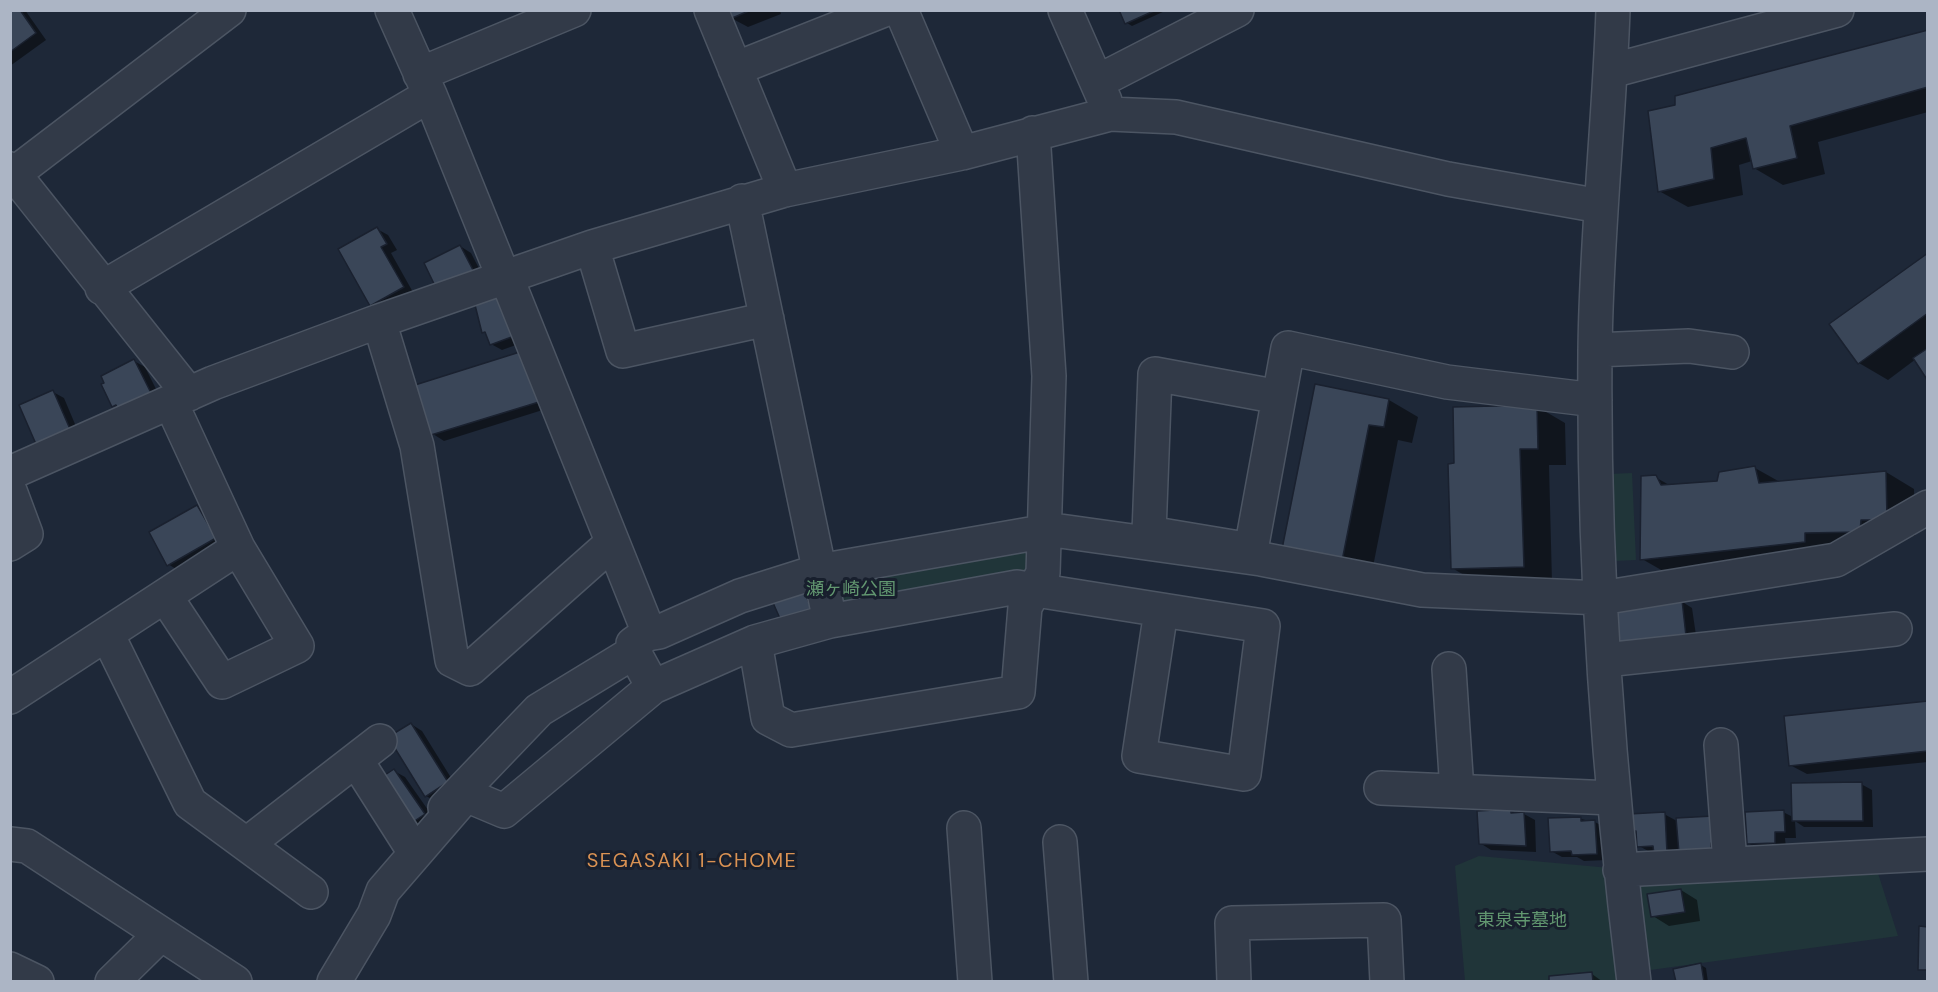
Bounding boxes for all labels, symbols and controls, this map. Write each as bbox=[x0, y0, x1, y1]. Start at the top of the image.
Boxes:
park label: 瀬ヶ崎公園 bbox=[806, 579, 896, 601]
district label: SEGASAKI 1-CHOME bbox=[587, 850, 797, 874]
park label: 東泉寺墓地 bbox=[1477, 910, 1567, 932]

